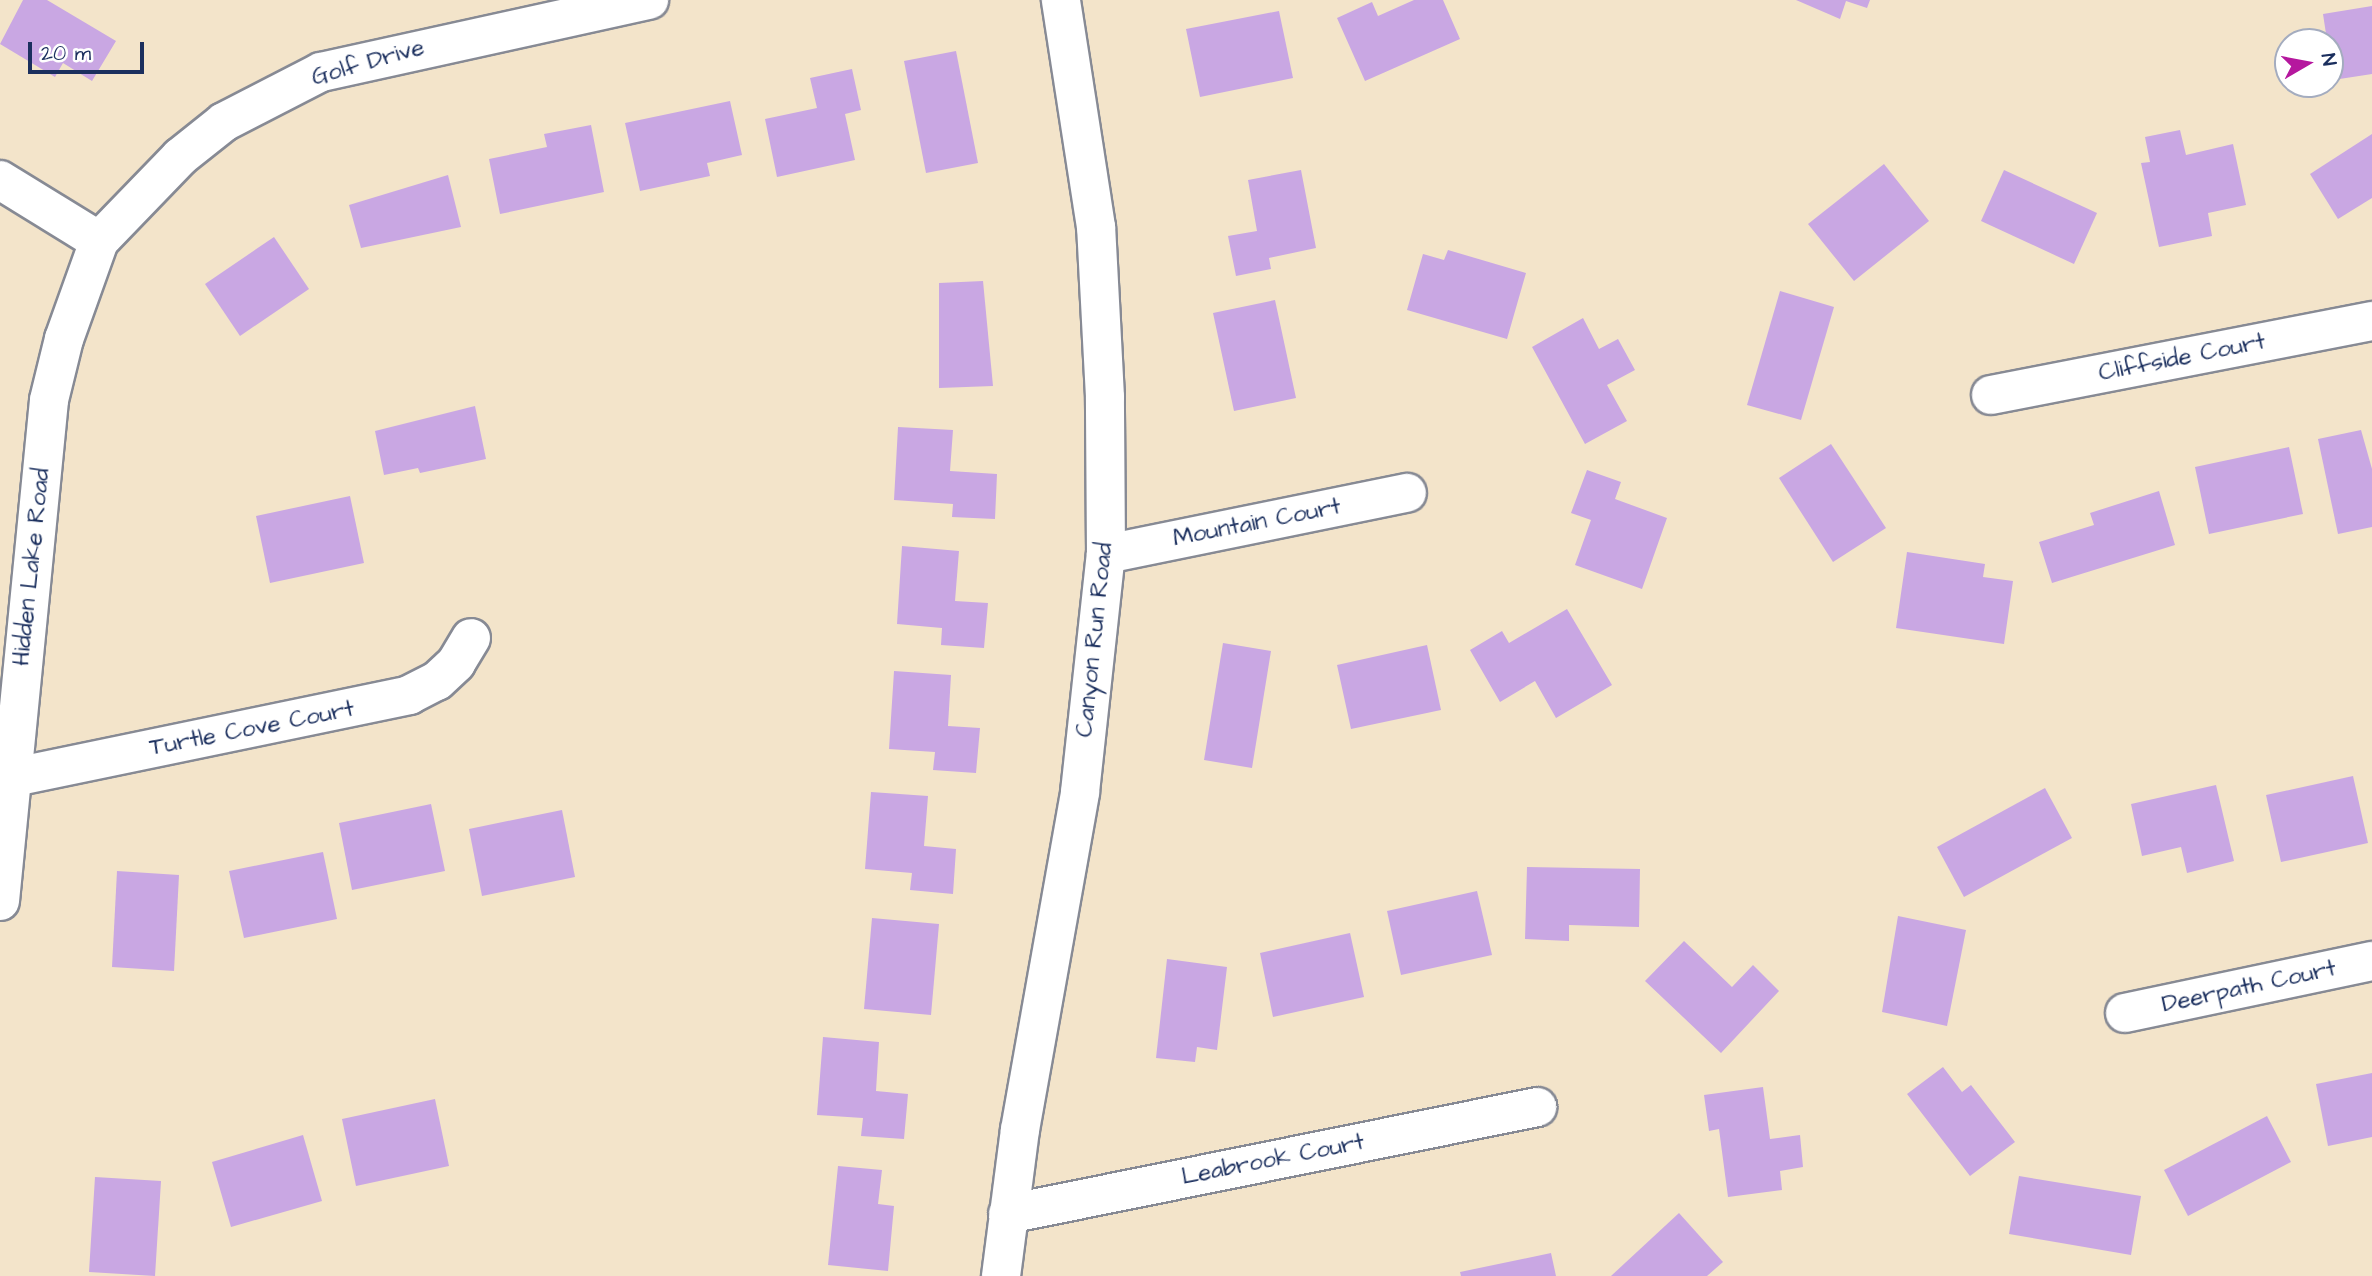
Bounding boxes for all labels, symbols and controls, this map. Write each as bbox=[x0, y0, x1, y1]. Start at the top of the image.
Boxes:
scale bar bbox=[32, 28, 147, 72]
north arrow bbox=[2274, 28, 2344, 98]
street label: Golf Drive bbox=[308, 33, 428, 93]
text: 20 m bbox=[41, 39, 91, 68]
text: N bbox=[2314, 51, 2343, 68]
street label: Cliffside Court bbox=[2096, 328, 2268, 388]
street label: Hidden Lake Road bbox=[7, 467, 57, 667]
street label: Mountain Court bbox=[1171, 493, 1343, 553]
street label: Canyon Run Road bbox=[1070, 541, 1120, 739]
street label: Turtle Cove Court bbox=[147, 695, 357, 763]
street label: Deerpath Court bbox=[2159, 954, 2339, 1020]
street label: Leabrook Court bbox=[1179, 1128, 1367, 1192]

